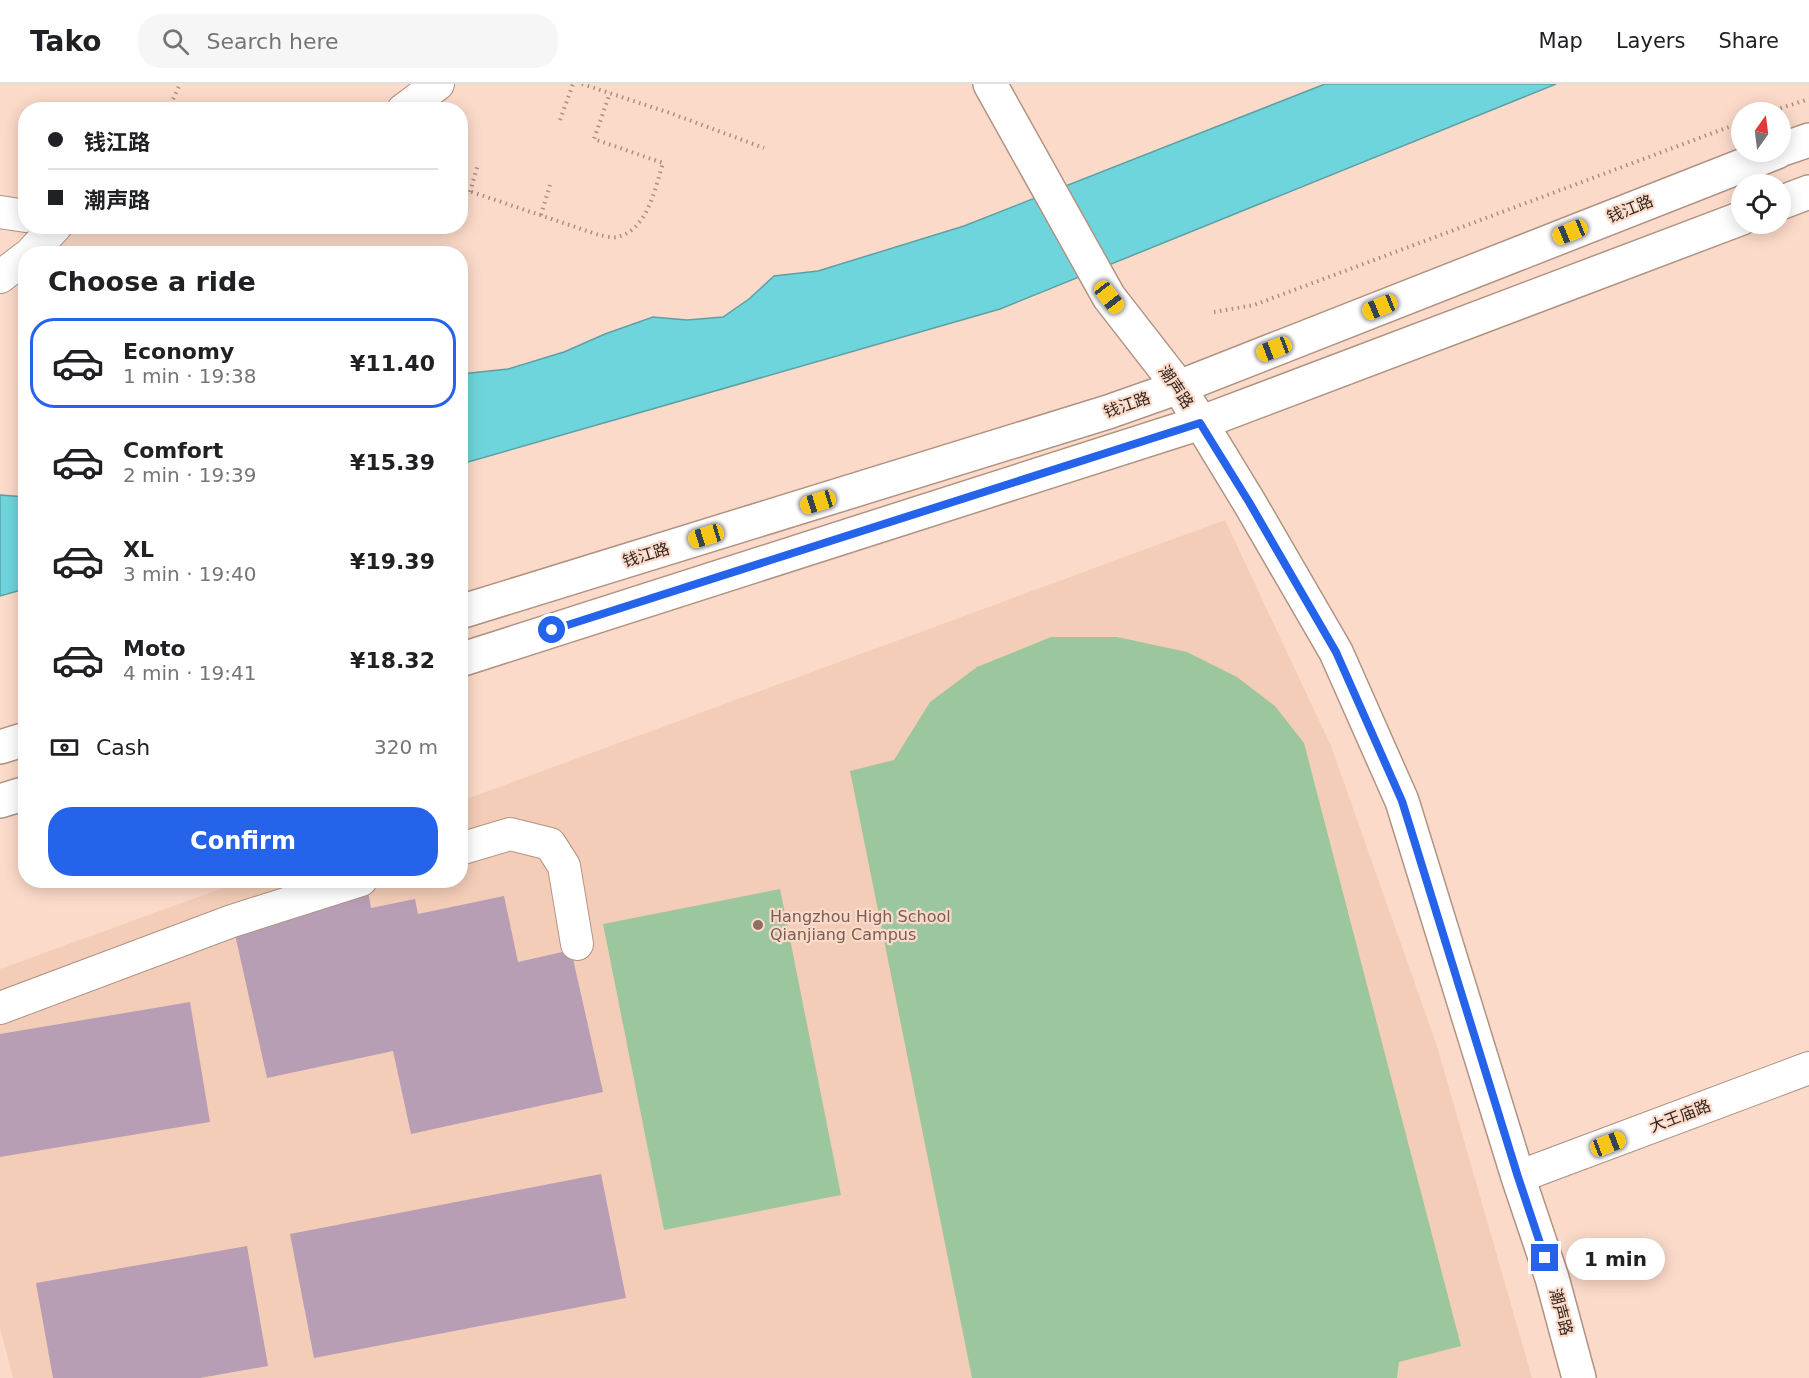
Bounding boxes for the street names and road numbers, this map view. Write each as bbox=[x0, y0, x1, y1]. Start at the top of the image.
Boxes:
street label: 钱江路 bbox=[1604, 191, 1656, 227]
street label: 潮声路 bbox=[1155, 362, 1197, 412]
street label: 钱江路 bbox=[1101, 388, 1153, 422]
street label: 钱江路 bbox=[620, 539, 672, 571]
street label: 大王庙路 bbox=[1647, 1096, 1713, 1136]
street label: 潮声路 bbox=[1546, 1286, 1576, 1338]

